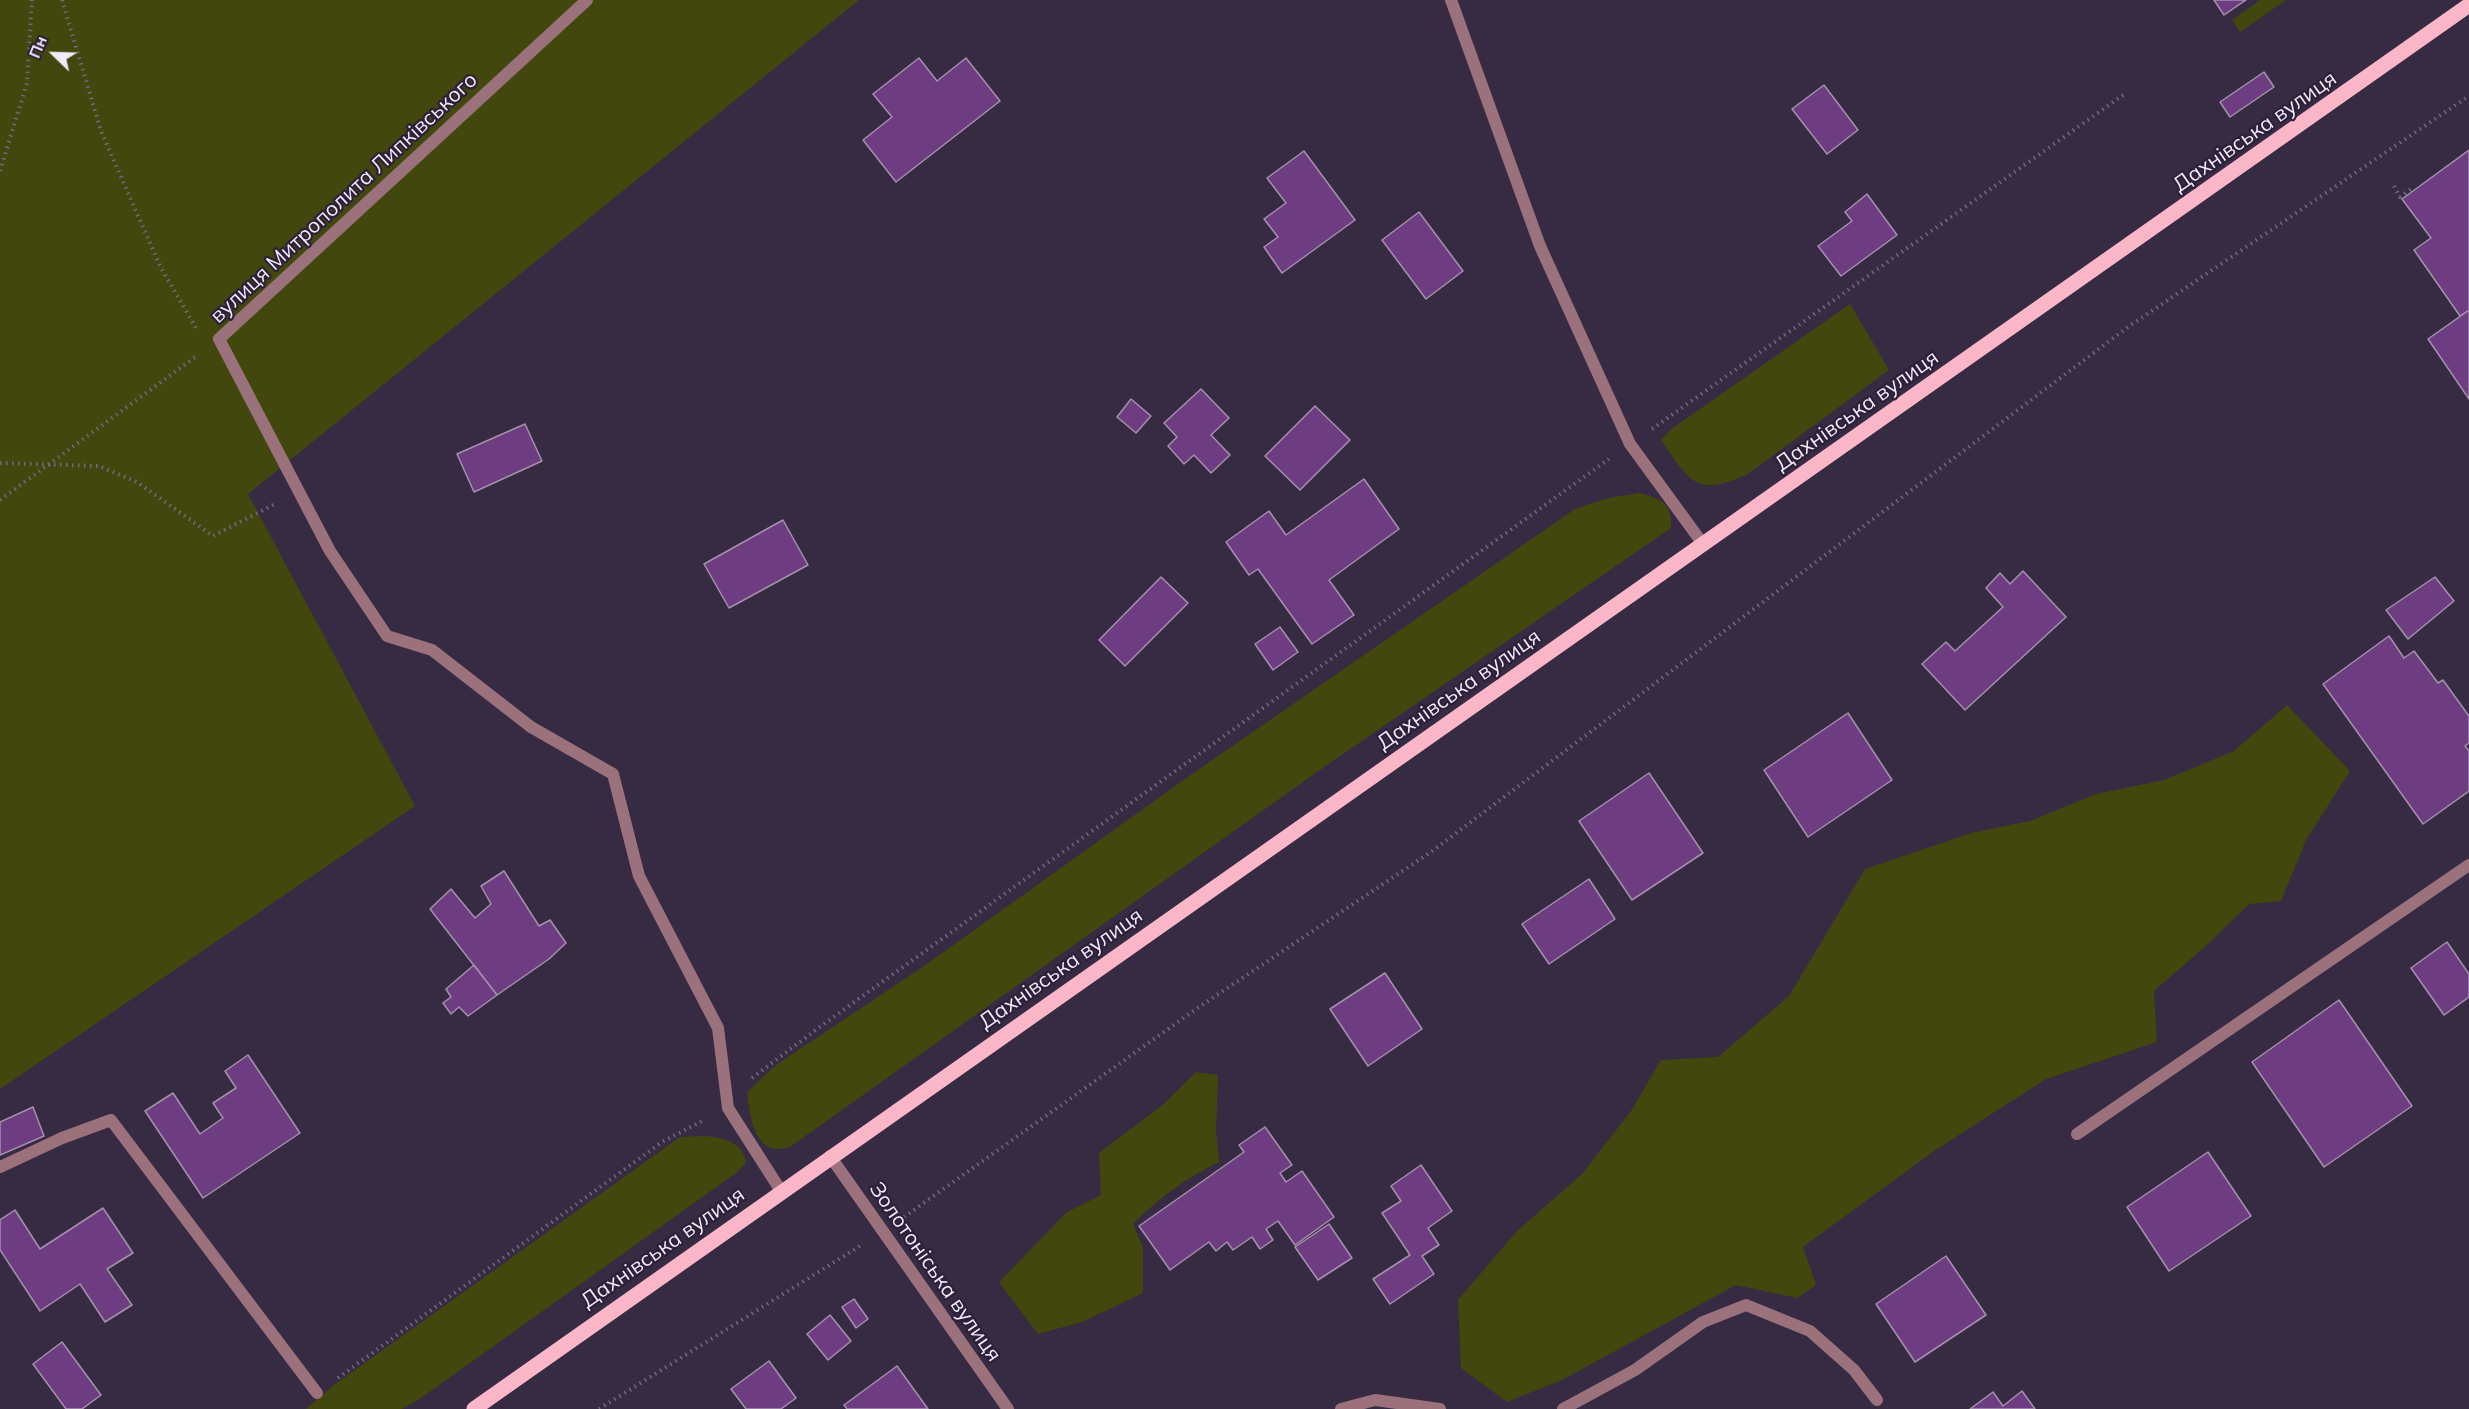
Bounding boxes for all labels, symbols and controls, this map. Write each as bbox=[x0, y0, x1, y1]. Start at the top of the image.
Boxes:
north arrow bbox=[24, 24, 84, 84]
text: Пн bbox=[24, 33, 51, 61]
street label: Дахнівська вулиця bbox=[2168, 66, 2342, 198]
street label: вулиця Митрополита Липківського bbox=[205, 67, 483, 329]
street label: Дахнівська вулиця bbox=[1770, 345, 1944, 477]
street label: Дахнівська вулиця bbox=[1372, 624, 1546, 756]
street label: Дахнівська вулиця bbox=[974, 903, 1148, 1035]
street label: Золотоніська вулиця bbox=[864, 1178, 1006, 1366]
street label: Дахнівська вулиця bbox=[576, 1182, 750, 1314]

